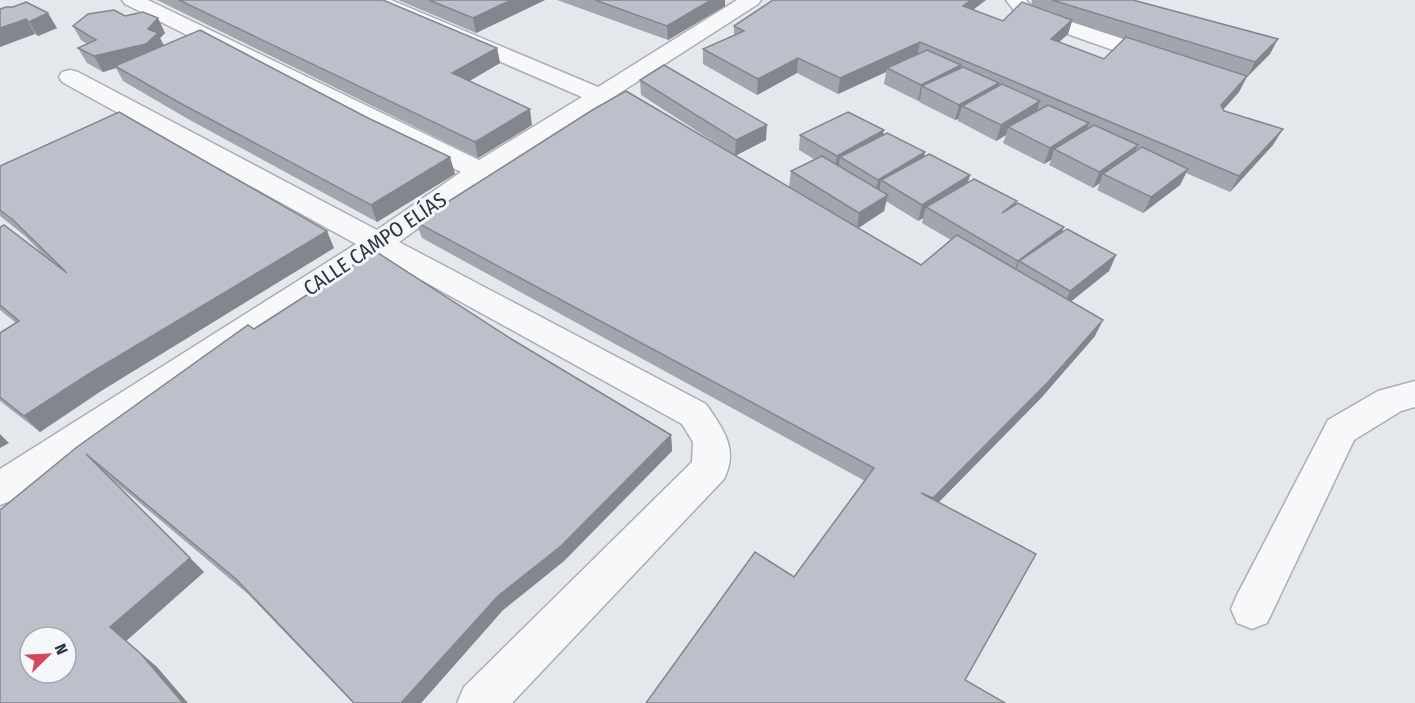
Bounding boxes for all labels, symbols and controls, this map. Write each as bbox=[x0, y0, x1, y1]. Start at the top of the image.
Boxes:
street label: CALLE CAMPO ELÍAS bbox=[299, 187, 451, 301]
north arrow bbox=[18, 625, 78, 685]
text: N bbox=[51, 641, 72, 657]

